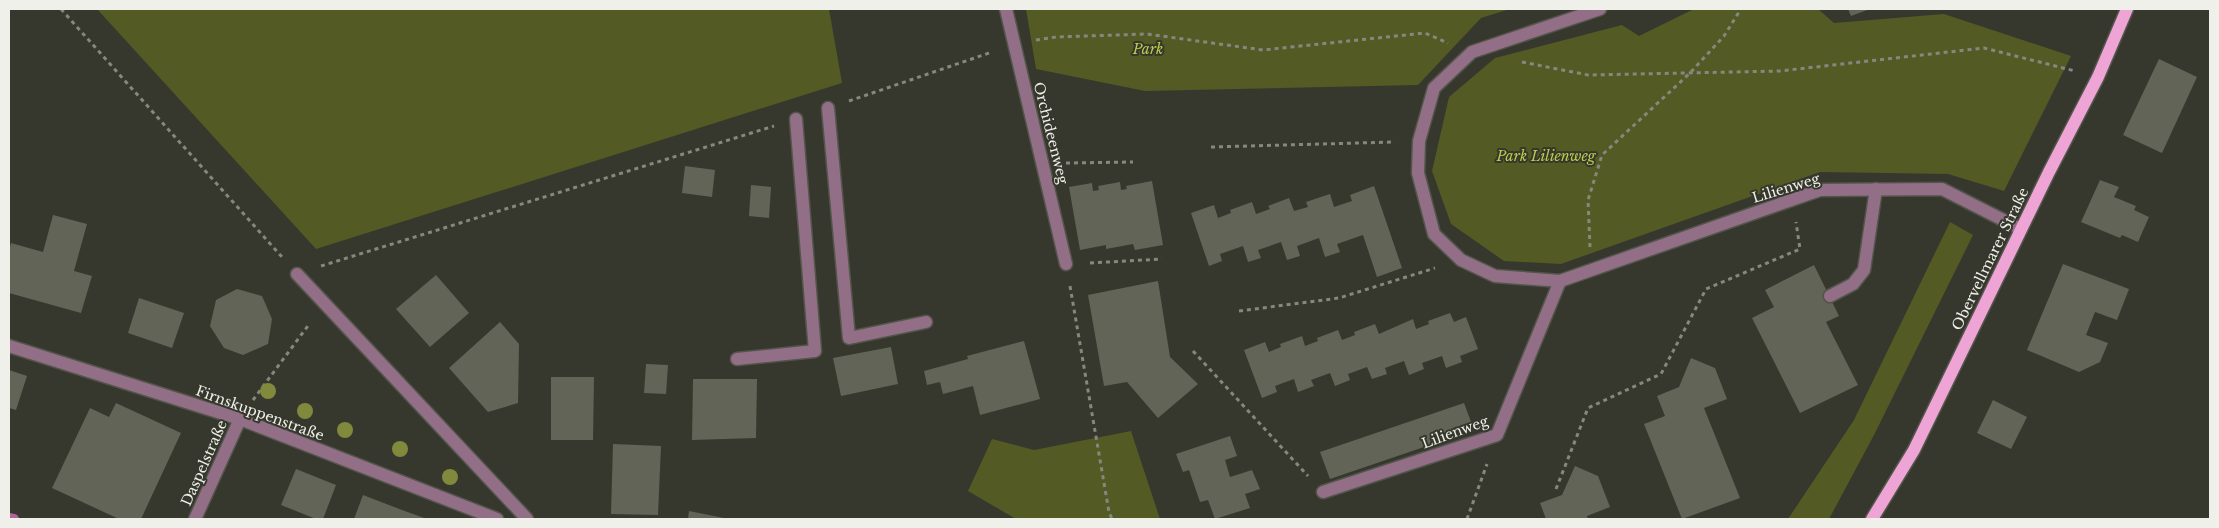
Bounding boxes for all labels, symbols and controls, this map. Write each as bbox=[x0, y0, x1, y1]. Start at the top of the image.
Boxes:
park label: Park bbox=[1132, 40, 1163, 58]
street label: Orchideenweg bbox=[1030, 80, 1073, 187]
park label: Park Lilienweg bbox=[1496, 147, 1597, 165]
street label: Lilienweg bbox=[1750, 169, 1823, 207]
street label: Obervellmarer Straße bbox=[1948, 185, 2032, 333]
street label: Firnskuppenstraße bbox=[193, 381, 327, 445]
street label: Lilienweg bbox=[1419, 411, 1491, 452]
street label: Daspelstraße bbox=[177, 417, 231, 509]

